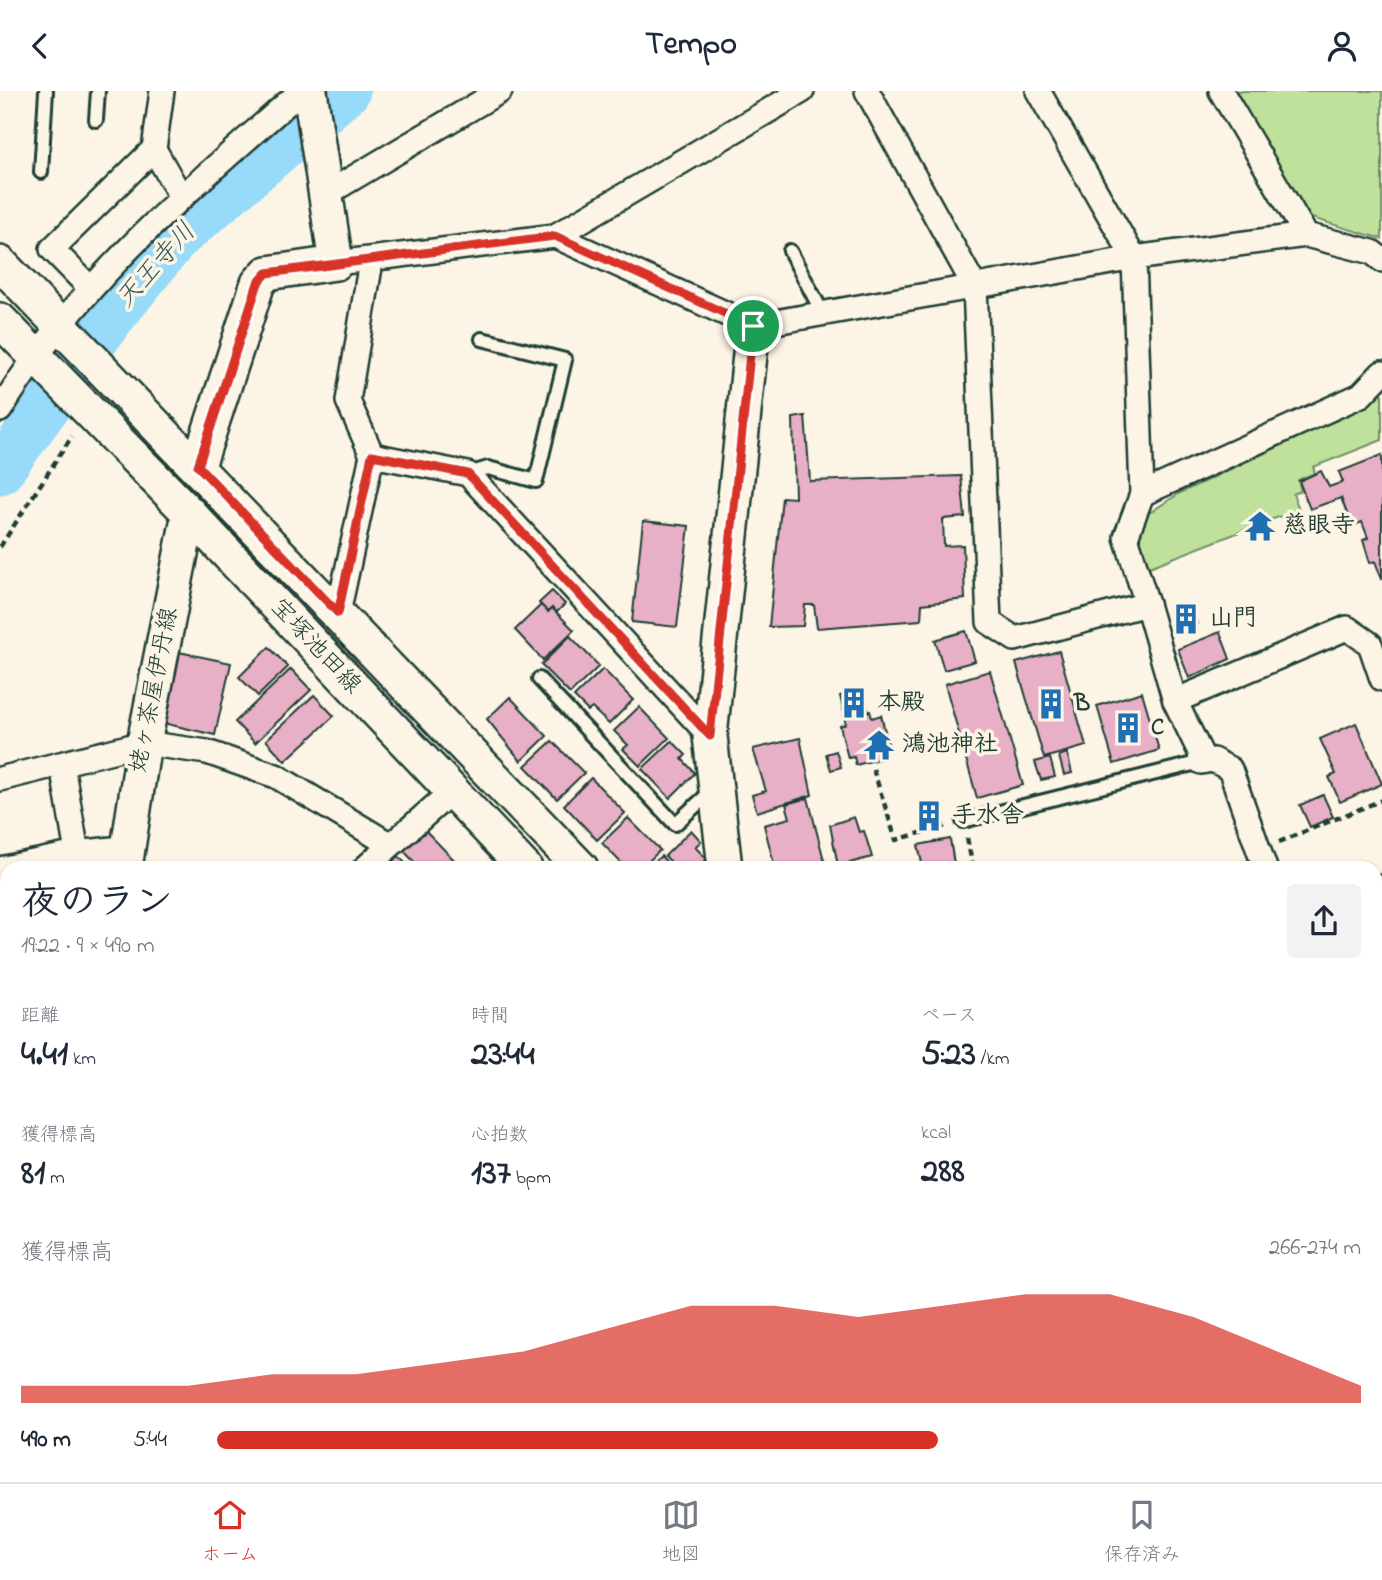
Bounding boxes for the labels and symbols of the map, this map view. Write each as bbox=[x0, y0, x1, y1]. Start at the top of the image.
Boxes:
water label: 天王寺川 bbox=[108, 215, 206, 317]
pin bbox=[723, 296, 783, 356]
temple icon: 慈眼寺 bbox=[1243, 509, 1277, 543]
place label: 慈眼寺 bbox=[1283, 509, 1355, 544]
street label: 宝塚池田線 bbox=[261, 591, 369, 703]
building icon: 山門 bbox=[1169, 602, 1203, 636]
place label: 山門 bbox=[1209, 602, 1257, 637]
street label: 姥ヶ茶屋伊丹線 bbox=[122, 604, 188, 776]
building icon: 本殿 bbox=[837, 686, 871, 720]
place label: 本殿 bbox=[877, 686, 925, 721]
building icon: B bbox=[1034, 687, 1068, 721]
place label: B bbox=[1073, 687, 1090, 722]
building icon: C bbox=[1111, 711, 1145, 745]
place label: C bbox=[1151, 711, 1164, 746]
temple icon: 鴻池神社 bbox=[862, 728, 896, 762]
place label: 鴻池神社 bbox=[902, 728, 998, 763]
building icon: 手水舎 bbox=[912, 799, 946, 833]
place label: 手水舎 bbox=[952, 799, 1024, 834]

